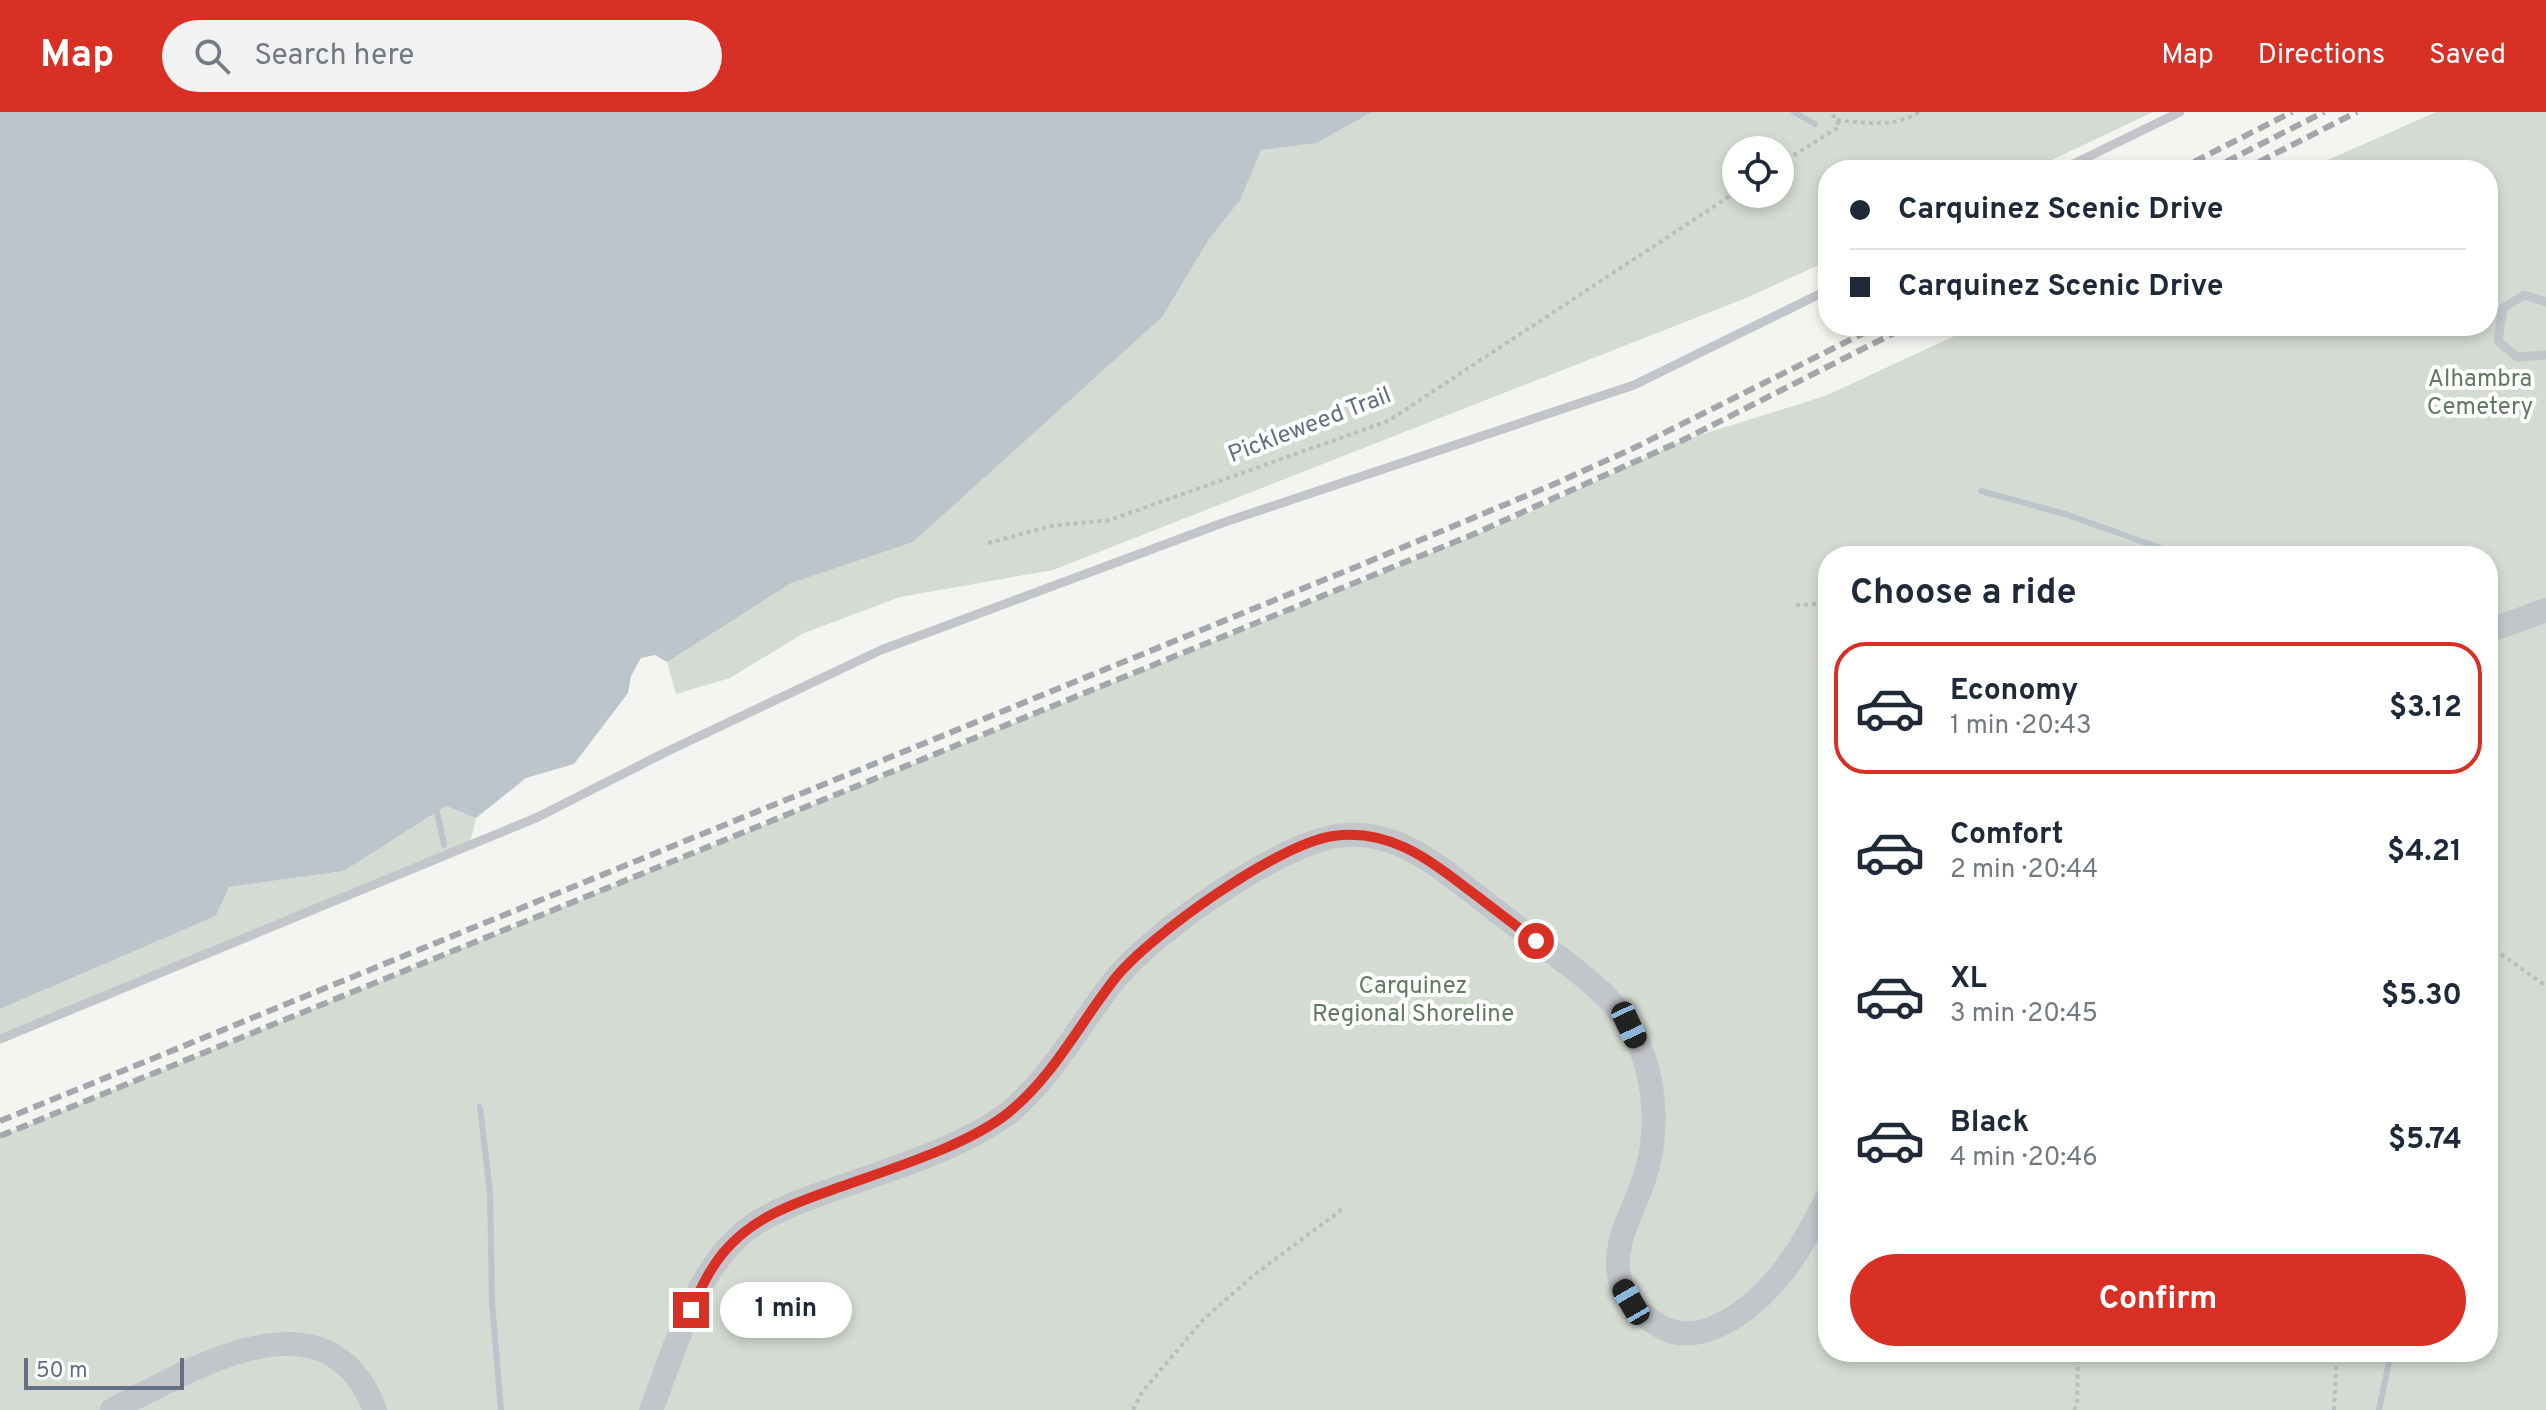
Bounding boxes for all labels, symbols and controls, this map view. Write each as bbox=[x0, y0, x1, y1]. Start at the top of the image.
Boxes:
search box bbox=[162, 20, 722, 92]
text: Map bbox=[40, 32, 114, 81]
icon: search bbox=[190, 34, 234, 78]
text: Search here bbox=[254, 38, 414, 75]
text: Map bbox=[2161, 38, 2214, 74]
text: Directions bbox=[2258, 38, 2385, 74]
text: Saved bbox=[2429, 38, 2506, 74]
map controls bbox=[1722, 136, 1794, 208]
button: locate bbox=[1722, 136, 1794, 208]
text: Carquinez Scenic Drive bbox=[1898, 192, 2224, 229]
text: Carquinez Scenic Drive bbox=[1898, 269, 2224, 306]
park label: Alhambra Cemetery bbox=[2427, 365, 2533, 423]
street label: Pickleweed Trail bbox=[1224, 381, 1396, 471]
text: Choose a ride bbox=[1850, 571, 2076, 617]
icon: car bbox=[1854, 672, 1926, 744]
text: Economy bbox=[1950, 673, 2078, 710]
text: $3.12 bbox=[2389, 690, 2462, 727]
text: 1 min · 20:43 bbox=[1950, 710, 2092, 743]
icon: car bbox=[1854, 816, 1926, 888]
text: Comfort bbox=[1950, 817, 2063, 854]
text: $4.21 bbox=[2387, 834, 2462, 871]
text: 2 min · 20:44 bbox=[1950, 854, 2098, 887]
route start bbox=[1518, 923, 1554, 959]
icon: car bbox=[1854, 960, 1926, 1032]
text: XL bbox=[1950, 961, 1987, 998]
park label: Carquinez Regional Shoreline bbox=[1312, 972, 1514, 1030]
text: $5.30 bbox=[2381, 978, 2462, 1015]
car bbox=[1608, 998, 1650, 1052]
text: 3 min · 20:45 bbox=[1950, 998, 2098, 1031]
icon: car bbox=[1854, 1104, 1926, 1176]
text: Black bbox=[1950, 1105, 2029, 1142]
text: $5.74 bbox=[2388, 1122, 2462, 1159]
text: 4 min · 20:46 bbox=[1950, 1142, 2098, 1175]
button: Confirm bbox=[1850, 1254, 2466, 1346]
car bbox=[1609, 1275, 1653, 1329]
callout: 1 min bbox=[719, 1282, 851, 1338]
route end bbox=[673, 1292, 709, 1328]
text: 1 min bbox=[755, 1293, 817, 1326]
scale bar bbox=[24, 1354, 184, 1390]
text: 50 m bbox=[36, 1358, 88, 1385]

